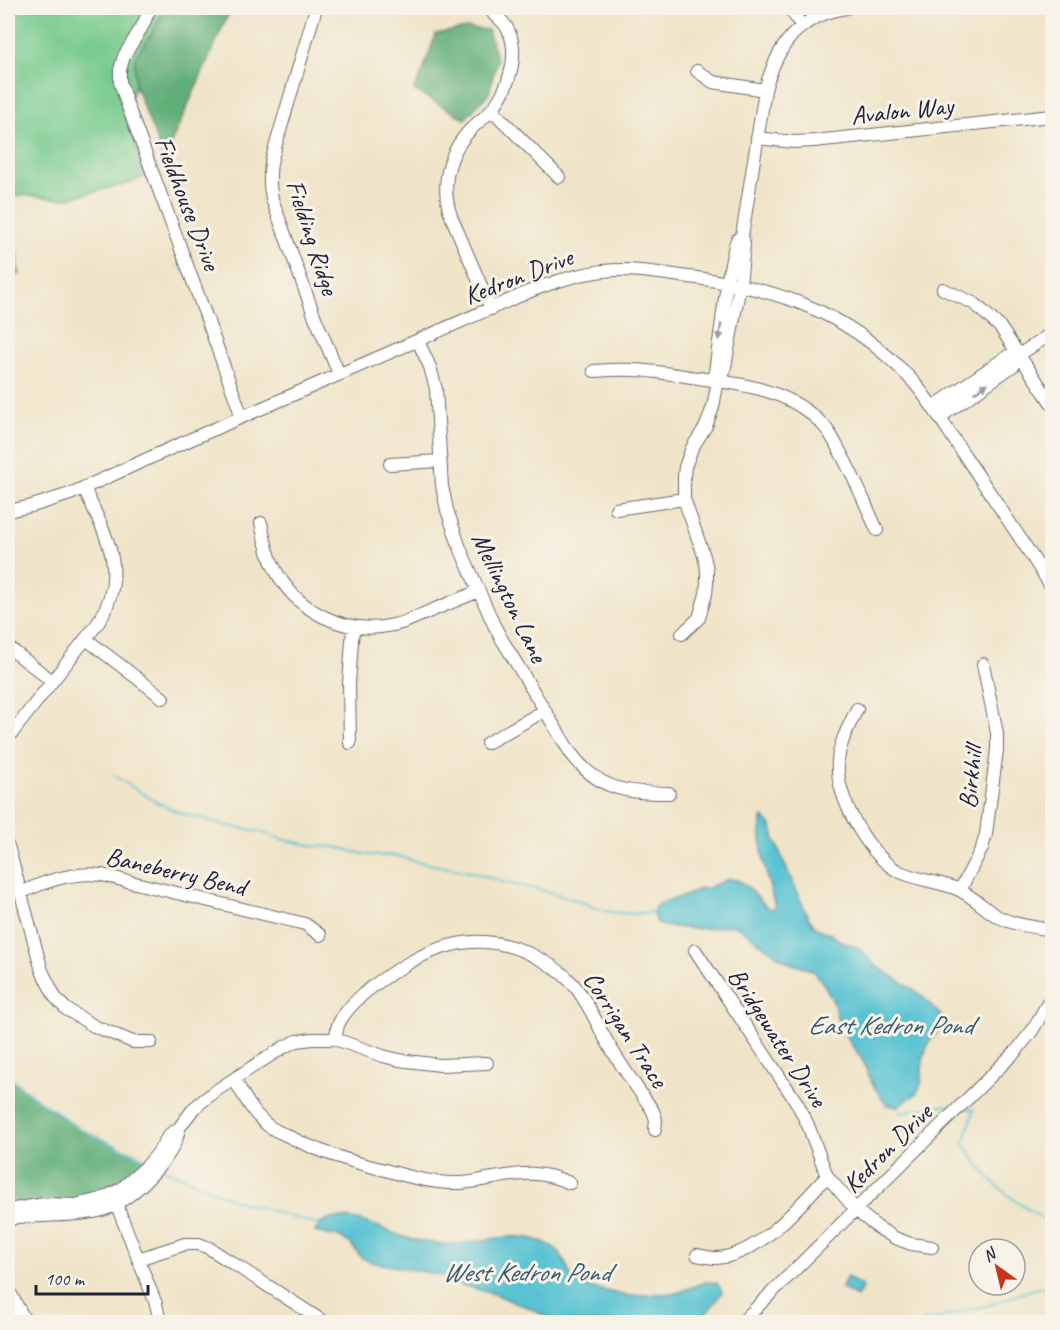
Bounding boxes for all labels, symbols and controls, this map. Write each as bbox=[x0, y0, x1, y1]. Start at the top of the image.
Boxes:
street label: Avalon Way bbox=[849, 89, 957, 132]
street label: Fieldhouse Drive bbox=[147, 132, 229, 277]
street label: Fielding Ridge bbox=[278, 176, 347, 300]
street label: Kedron Drive bbox=[459, 240, 580, 312]
one-way arrow bbox=[716, 323, 725, 342]
one-way arrow bbox=[973, 382, 989, 394]
street label: Mellington Lane bbox=[464, 527, 556, 669]
street label: Birkhill bbox=[951, 739, 991, 810]
street label: Baneberry Bend bbox=[103, 839, 253, 904]
street label: Bridgewater Drive bbox=[720, 962, 836, 1114]
street label: Corrigan Trace bbox=[576, 965, 676, 1095]
water label: East Kedron Pond bbox=[808, 1008, 981, 1042]
street label: Kedron Drive bbox=[835, 1095, 941, 1200]
north arrow bbox=[967, 1237, 1027, 1297]
text: N bbox=[979, 1243, 1001, 1266]
water label: West Kedron Pond bbox=[442, 1255, 618, 1289]
scale bar bbox=[36, 1258, 148, 1296]
text: 100 m bbox=[45, 1268, 86, 1290]

